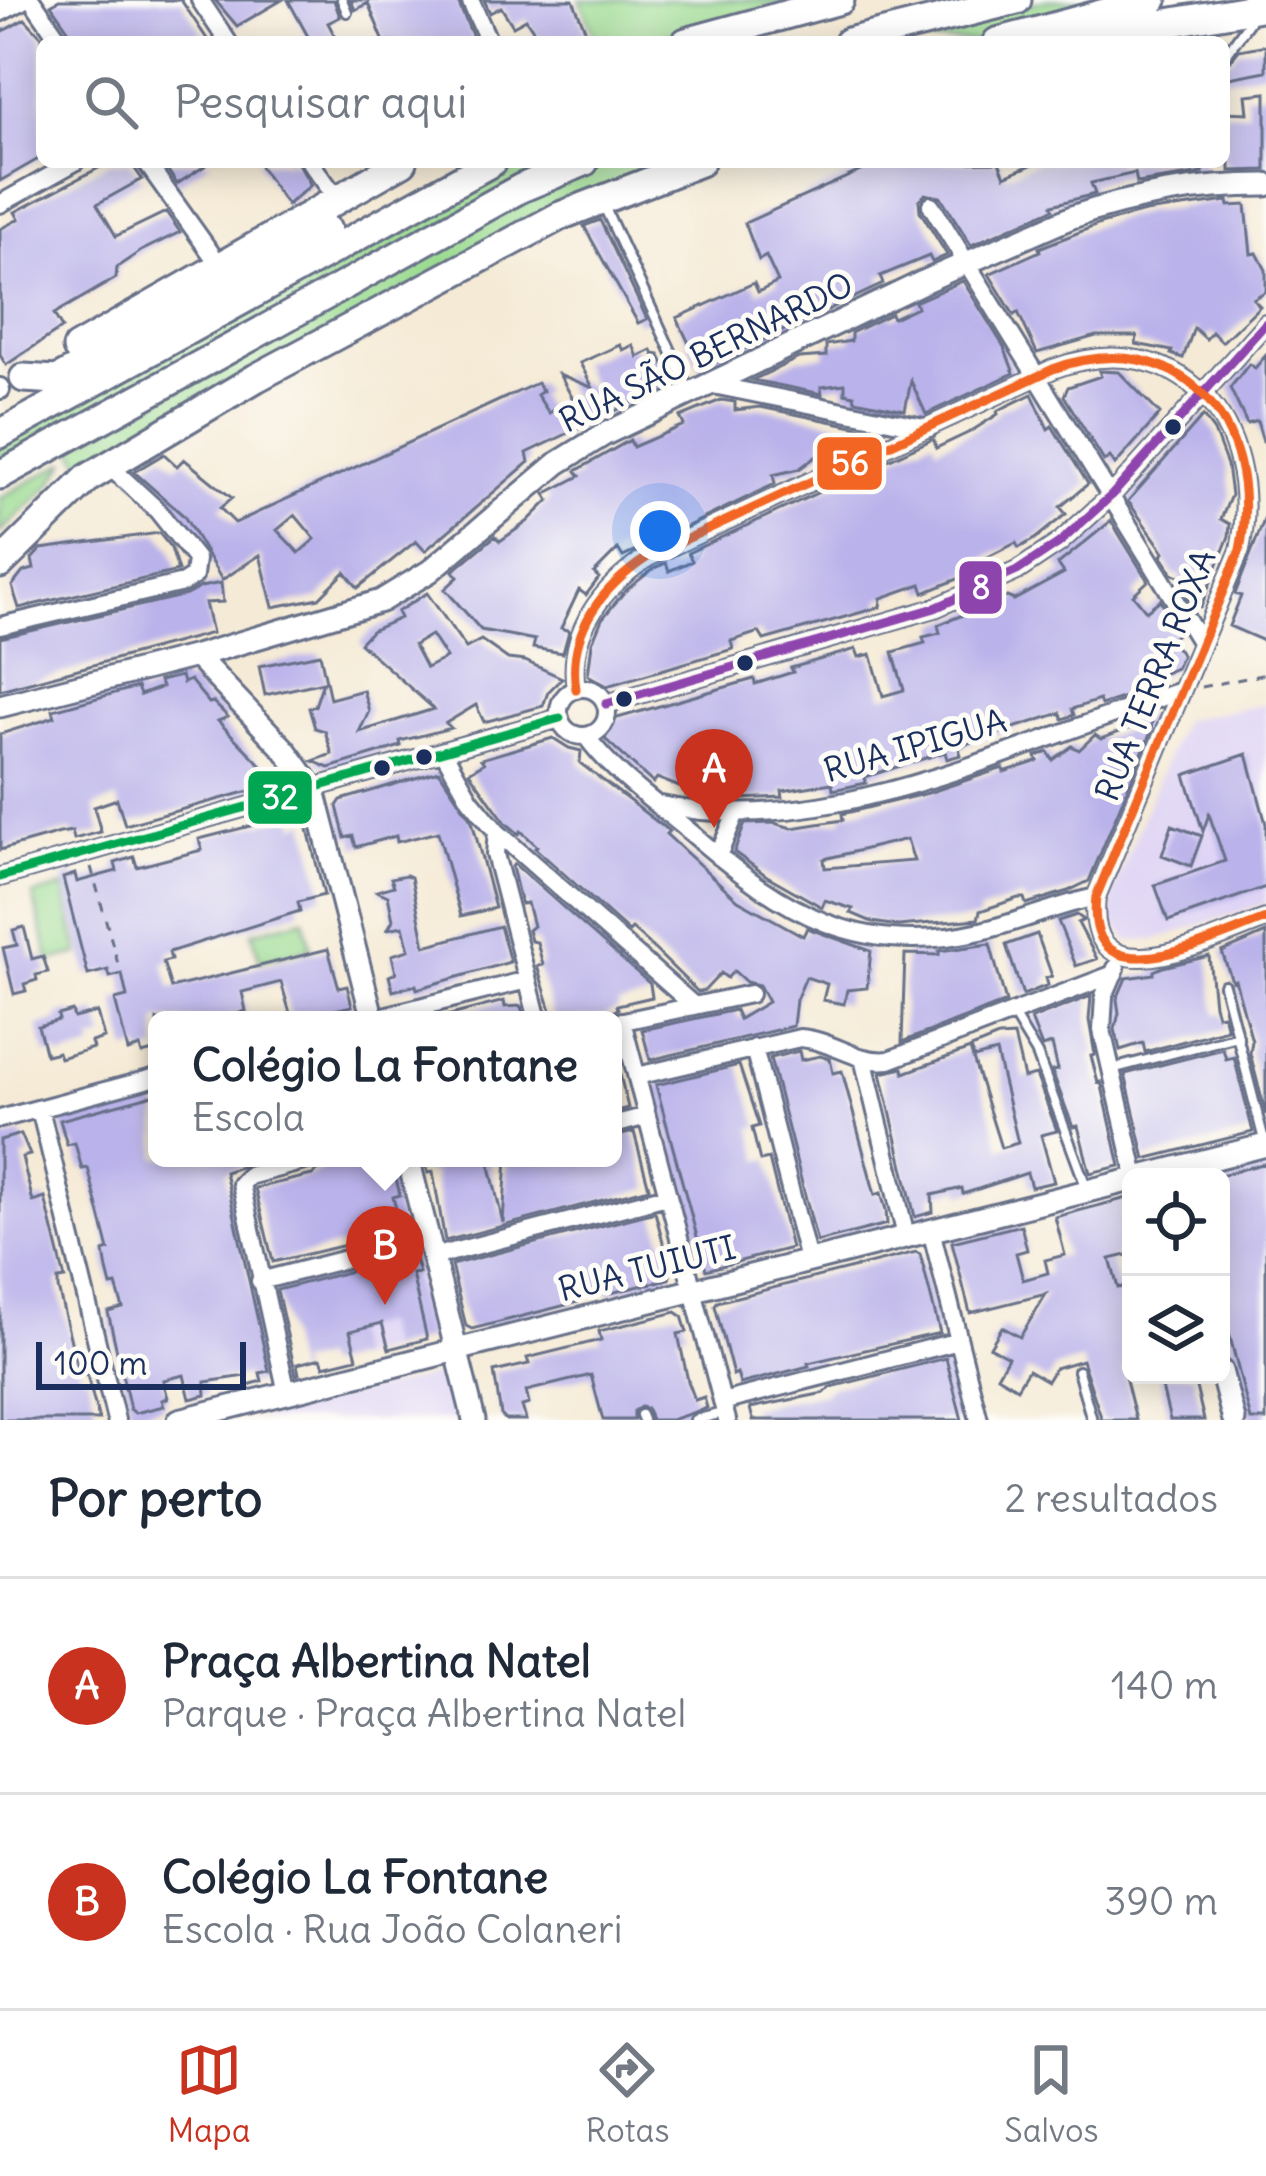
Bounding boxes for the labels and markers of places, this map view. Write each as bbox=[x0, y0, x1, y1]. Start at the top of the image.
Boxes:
unlabelled marker bbox=[1162, 416, 1184, 438]
unlabelled marker bbox=[734, 652, 756, 674]
unlabelled marker bbox=[613, 688, 635, 710]
pin: A bbox=[675, 729, 753, 828]
unlabelled marker bbox=[413, 746, 435, 768]
unlabelled marker bbox=[371, 757, 393, 779]
pin: B bbox=[346, 1206, 424, 1305]

